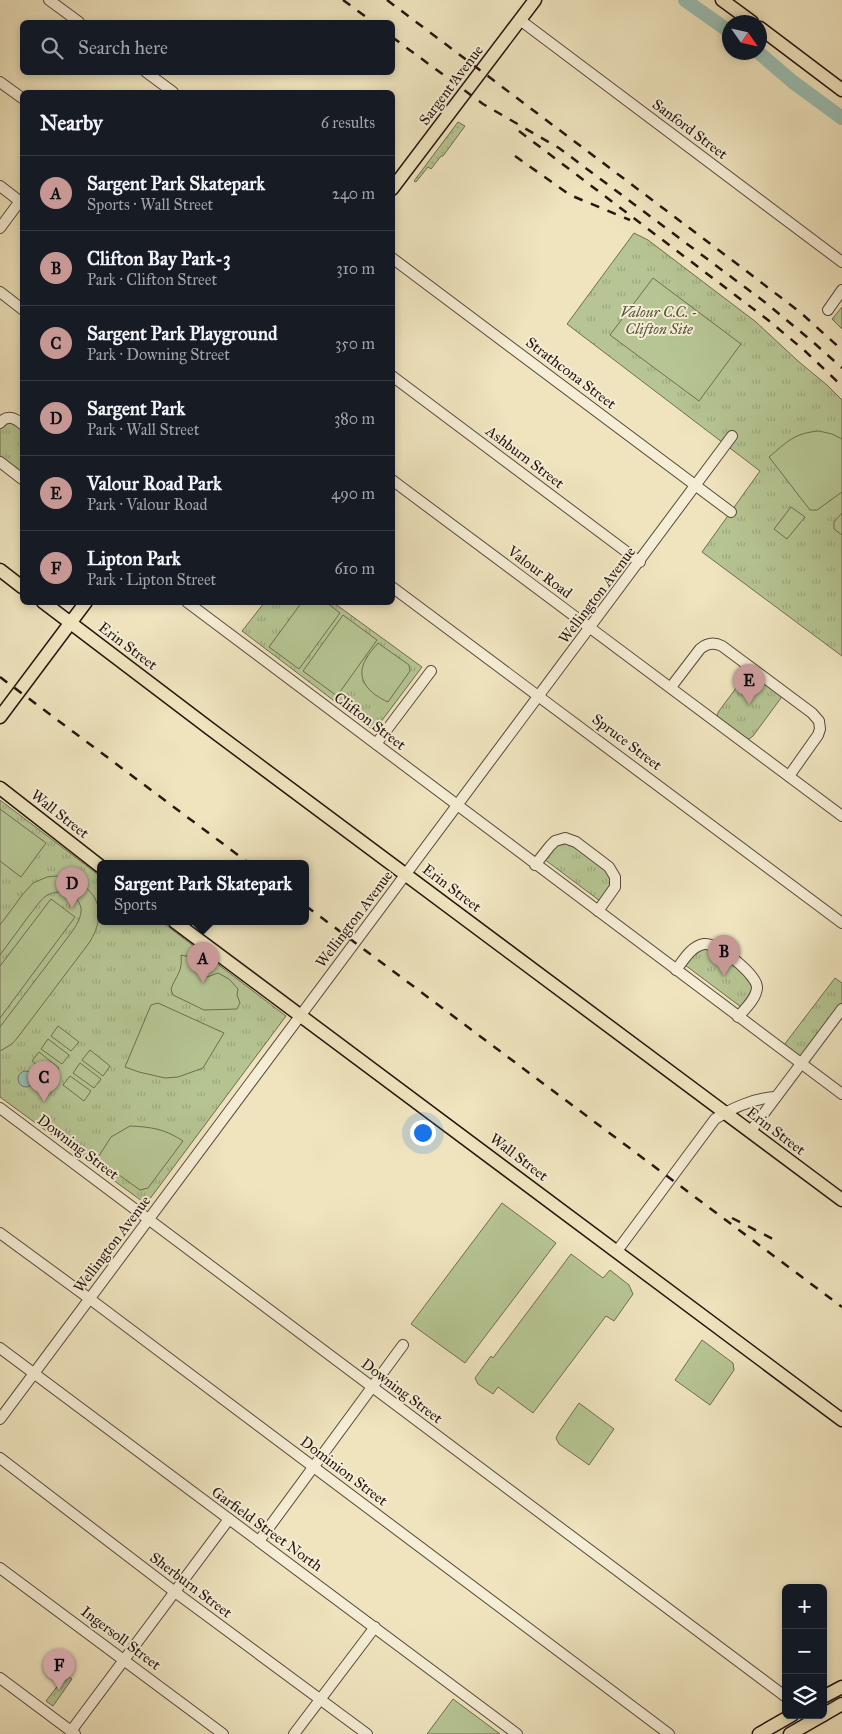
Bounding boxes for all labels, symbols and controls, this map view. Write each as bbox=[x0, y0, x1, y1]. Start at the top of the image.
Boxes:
north arrow bbox=[722, 15, 767, 60]
search box bbox=[20, 20, 395, 75]
icon: search bbox=[38, 34, 66, 62]
text: Search here bbox=[78, 36, 168, 59]
street label: Sargent Avenue bbox=[415, 41, 487, 129]
street label: Sanford Street bbox=[649, 95, 732, 163]
text: Nearby bbox=[40, 110, 103, 136]
text: 6 results bbox=[321, 113, 375, 132]
text: Sargent Park Skatepark bbox=[87, 172, 265, 195]
text: A bbox=[51, 184, 61, 203]
text: 240 m bbox=[332, 184, 375, 203]
text: Sports · Wall Street bbox=[87, 195, 213, 214]
text: Clifton Bay Park-3 bbox=[87, 247, 231, 270]
text: B bbox=[51, 259, 61, 278]
text: 310 m bbox=[336, 259, 375, 278]
text: Park · Clifton Street bbox=[87, 270, 217, 289]
park label: Valour C.C. - Clifton Site bbox=[620, 303, 698, 338]
text: Sargent Park Playground bbox=[87, 322, 278, 345]
street label: Strathcona Street bbox=[522, 333, 620, 413]
text: C bbox=[51, 334, 61, 353]
text: 350 m bbox=[335, 334, 375, 353]
text: Park · Downing Street bbox=[87, 345, 230, 364]
text: Sargent Park bbox=[87, 397, 185, 420]
text: D bbox=[50, 409, 62, 428]
text: 380 m bbox=[334, 409, 375, 428]
text: Park · Wall Street bbox=[87, 420, 199, 439]
street label: Ashburn Street bbox=[482, 421, 568, 493]
text: Valour Road Park bbox=[87, 472, 222, 495]
text: E bbox=[50, 484, 62, 503]
text: 490 m bbox=[331, 484, 375, 503]
text: Park · Valour Road bbox=[87, 495, 207, 514]
street label: Valour Road bbox=[503, 541, 576, 602]
street label: Wellington Avenue bbox=[555, 543, 639, 647]
text: Lipton Park bbox=[87, 547, 181, 570]
text: F bbox=[51, 559, 61, 578]
text: 610 m bbox=[334, 559, 375, 578]
text: Park · Lipton Street bbox=[87, 570, 216, 589]
street label: Erin Street bbox=[95, 618, 162, 674]
pin: E bbox=[733, 664, 765, 705]
street label: Clifton Street bbox=[331, 688, 410, 754]
street label: Spruce Street bbox=[589, 710, 666, 775]
street label: Wall Street bbox=[27, 786, 93, 843]
popup bbox=[97, 860, 309, 925]
street label: Erin Street bbox=[419, 860, 486, 916]
pin: D bbox=[56, 867, 88, 908]
street label: Wellington Avenue bbox=[312, 867, 396, 971]
text: Sargent Park Skatepark bbox=[114, 872, 292, 895]
text: Sports bbox=[114, 895, 157, 914]
pin: B bbox=[708, 935, 740, 976]
pin: A bbox=[187, 942, 219, 983]
pin: C bbox=[28, 1061, 60, 1102]
street label: Erin Street bbox=[743, 1103, 810, 1159]
street label: Downing Street bbox=[34, 1111, 123, 1184]
your location bbox=[410, 1120, 436, 1146]
street label: Wall Street bbox=[486, 1129, 552, 1185]
street label: Wellington Avenue bbox=[70, 1192, 154, 1296]
street label: Downing Street bbox=[358, 1355, 447, 1428]
street label: Dominion Street bbox=[297, 1432, 392, 1510]
street label: Garfield Street North bbox=[208, 1483, 326, 1576]
street label: Sherburn Street bbox=[146, 1548, 236, 1622]
map controls bbox=[782, 1584, 827, 1719]
button: + bbox=[782, 1584, 827, 1629]
street label: Ingersoll Street bbox=[78, 1602, 165, 1674]
button: − bbox=[782, 1629, 827, 1674]
pin: F bbox=[43, 1649, 75, 1690]
button: layers bbox=[782, 1674, 827, 1719]

